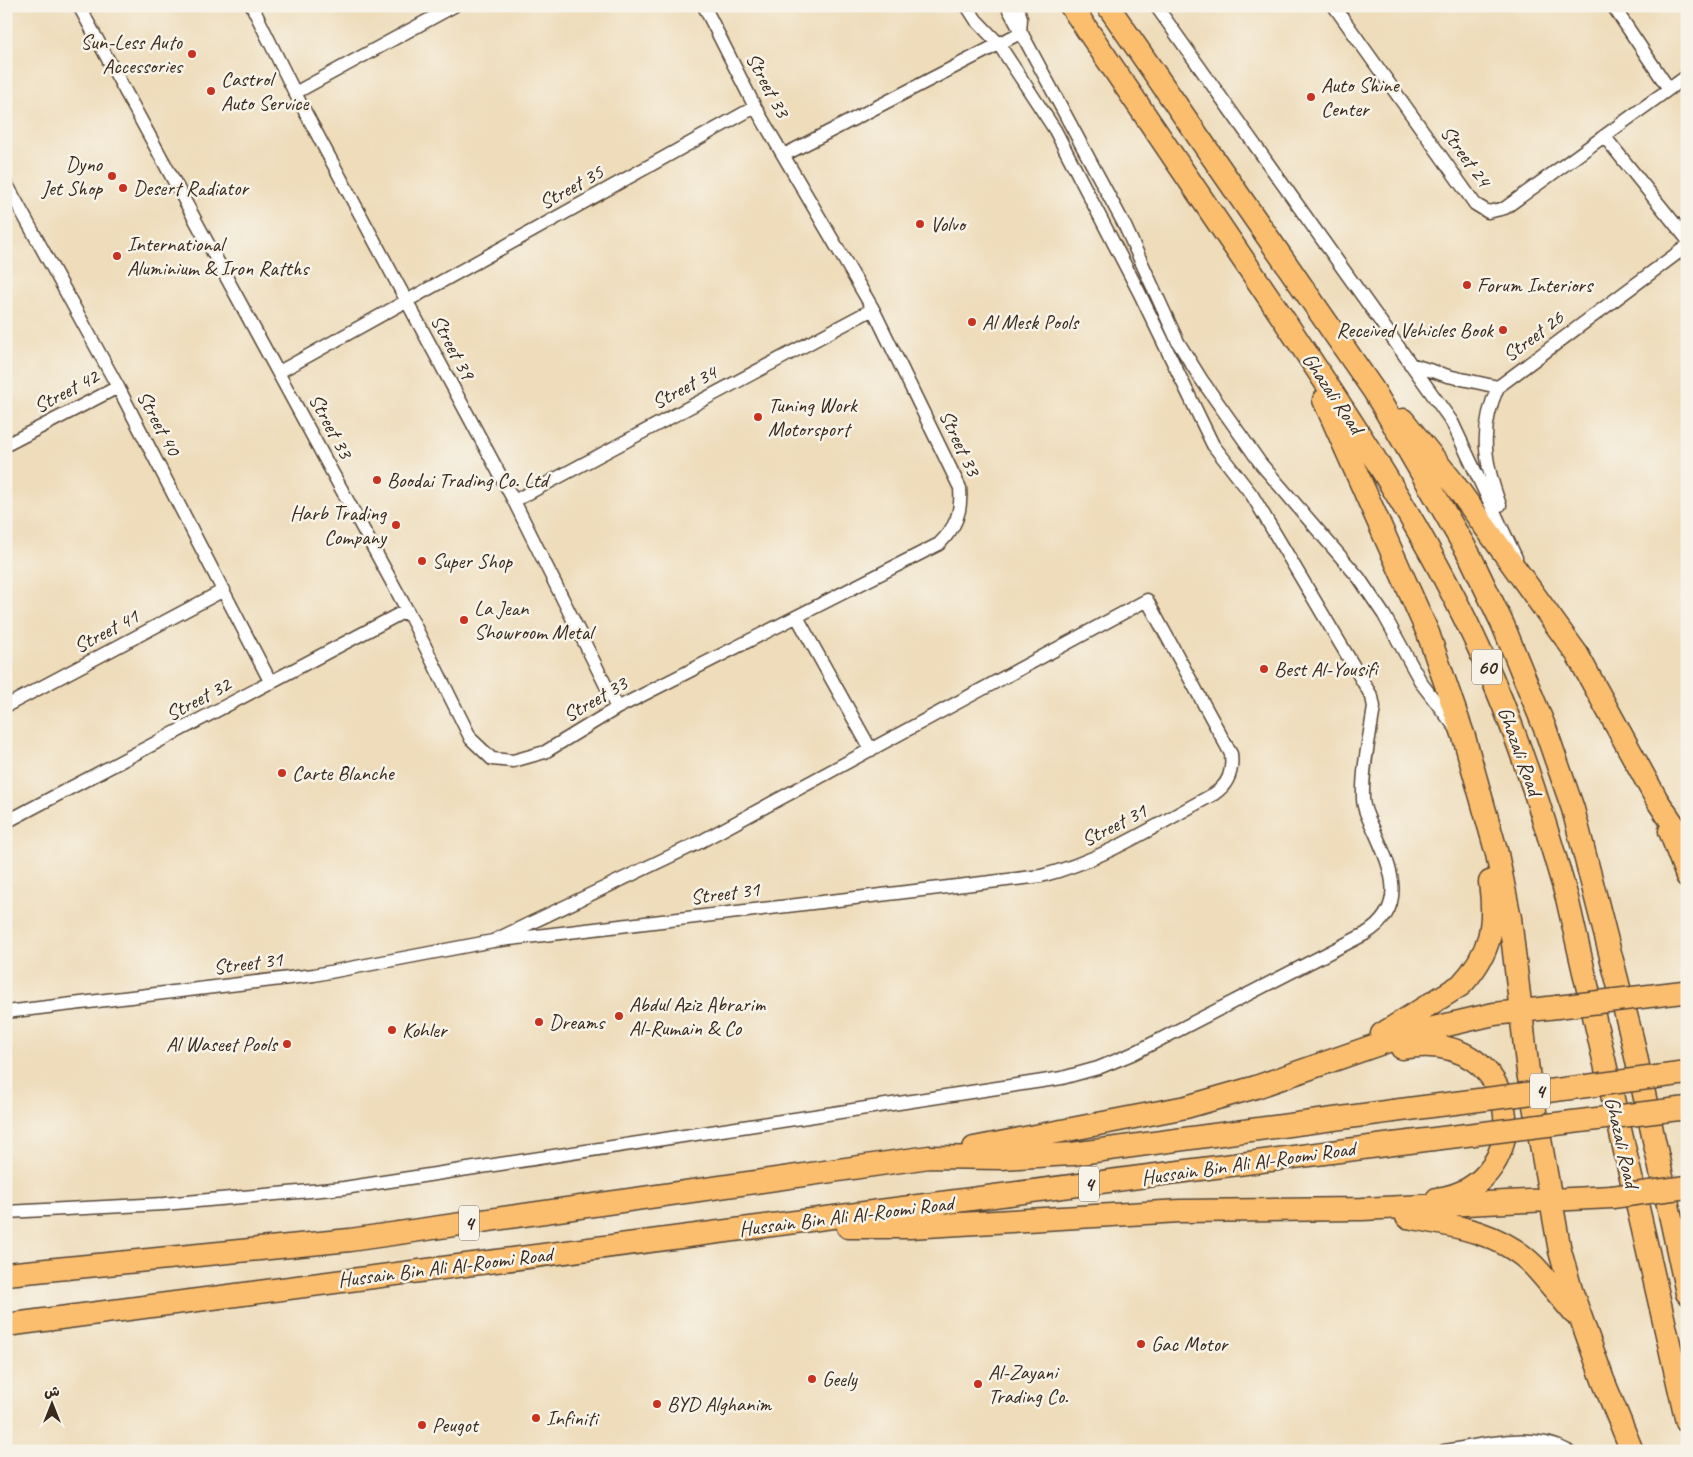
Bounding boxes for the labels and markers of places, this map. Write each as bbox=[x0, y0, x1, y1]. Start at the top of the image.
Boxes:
place label: Sun-Less Auto Accessories bbox=[80, 29, 184, 79]
marker: Sun-Less Auto Accessories bbox=[186, 48, 198, 60]
place label: Castrol Auto Service bbox=[221, 66, 309, 116]
place label: Auto Shine Center bbox=[1321, 72, 1401, 122]
marker: Castrol Auto Service bbox=[205, 85, 217, 97]
marker: Auto Shine Center bbox=[1305, 91, 1317, 103]
place label: Dyno Jet Shop bbox=[41, 151, 104, 201]
marker: Dyno Jet Shop bbox=[106, 170, 118, 182]
place label: Desert Radiator bbox=[133, 175, 249, 201]
marker: Desert Radiator bbox=[117, 182, 129, 194]
place label: Volvo bbox=[930, 211, 968, 237]
marker: Volvo bbox=[914, 218, 926, 230]
place label: International Aluminium & Iron Ratths bbox=[127, 231, 310, 281]
marker: International Aluminium & Iron Ratths bbox=[111, 250, 123, 262]
place label: Forum Interiors bbox=[1477, 272, 1594, 298]
marker: Forum Interiors bbox=[1461, 279, 1473, 291]
place label: Al Mesk Pools bbox=[982, 309, 1080, 335]
marker: Al Mesk Pools bbox=[966, 316, 978, 328]
place label: Received Vehicles Book bbox=[1336, 317, 1494, 343]
marker: Received Vehicles Book bbox=[1497, 324, 1509, 336]
place label: Tuning Work Motorsport bbox=[768, 392, 858, 442]
marker: Tuning Work Motorsport bbox=[752, 411, 764, 423]
place label: Boodai Trading Co. Ltd bbox=[387, 467, 552, 493]
marker: Boodai Trading Co. Ltd bbox=[371, 474, 383, 486]
place label: Harb Trading Company bbox=[290, 500, 388, 550]
marker: Harb Trading Company bbox=[390, 519, 402, 531]
place label: Super Shop bbox=[432, 548, 513, 574]
marker: Super Shop bbox=[416, 555, 428, 567]
place label: La Jean Showroom Metal bbox=[474, 595, 596, 645]
marker: La Jean Showroom Metal bbox=[458, 614, 470, 626]
place label: Best Al-Yousifi bbox=[1274, 656, 1379, 682]
marker: Best Al-Yousifi bbox=[1258, 663, 1270, 675]
place label: Carte Blanche bbox=[292, 760, 396, 786]
marker: Carte Blanche bbox=[276, 767, 288, 779]
place label: Abdul Aziz Abrarim Al-Rumain & Co bbox=[629, 991, 766, 1041]
place label: Dreams bbox=[549, 1009, 606, 1035]
marker: Abdul Aziz Abrarim Al-Rumain & Co bbox=[613, 1010, 625, 1022]
marker: Dreams bbox=[533, 1016, 545, 1028]
place label: Kohler bbox=[402, 1017, 448, 1043]
marker: Kohler bbox=[386, 1024, 398, 1036]
place label: Al Waseet Pools bbox=[166, 1031, 279, 1057]
marker: Al Waseet Pools bbox=[281, 1038, 293, 1050]
place label: Gac Motor bbox=[1151, 1331, 1229, 1357]
marker: Gac Motor bbox=[1135, 1338, 1147, 1350]
place label: Al-Zayani Trading Co. bbox=[988, 1359, 1069, 1409]
place label: Geely bbox=[822, 1366, 858, 1392]
marker: Geely bbox=[806, 1373, 818, 1385]
marker: Al-Zayani Trading Co. bbox=[972, 1378, 984, 1390]
place label: BYD Alghanim bbox=[667, 1391, 772, 1417]
marker: BYD Alghanim bbox=[651, 1398, 663, 1410]
place label: Infiniti bbox=[546, 1405, 601, 1431]
place label: Peugot bbox=[432, 1412, 480, 1438]
marker: Infiniti bbox=[530, 1412, 542, 1424]
marker: Peugot bbox=[416, 1419, 428, 1431]

